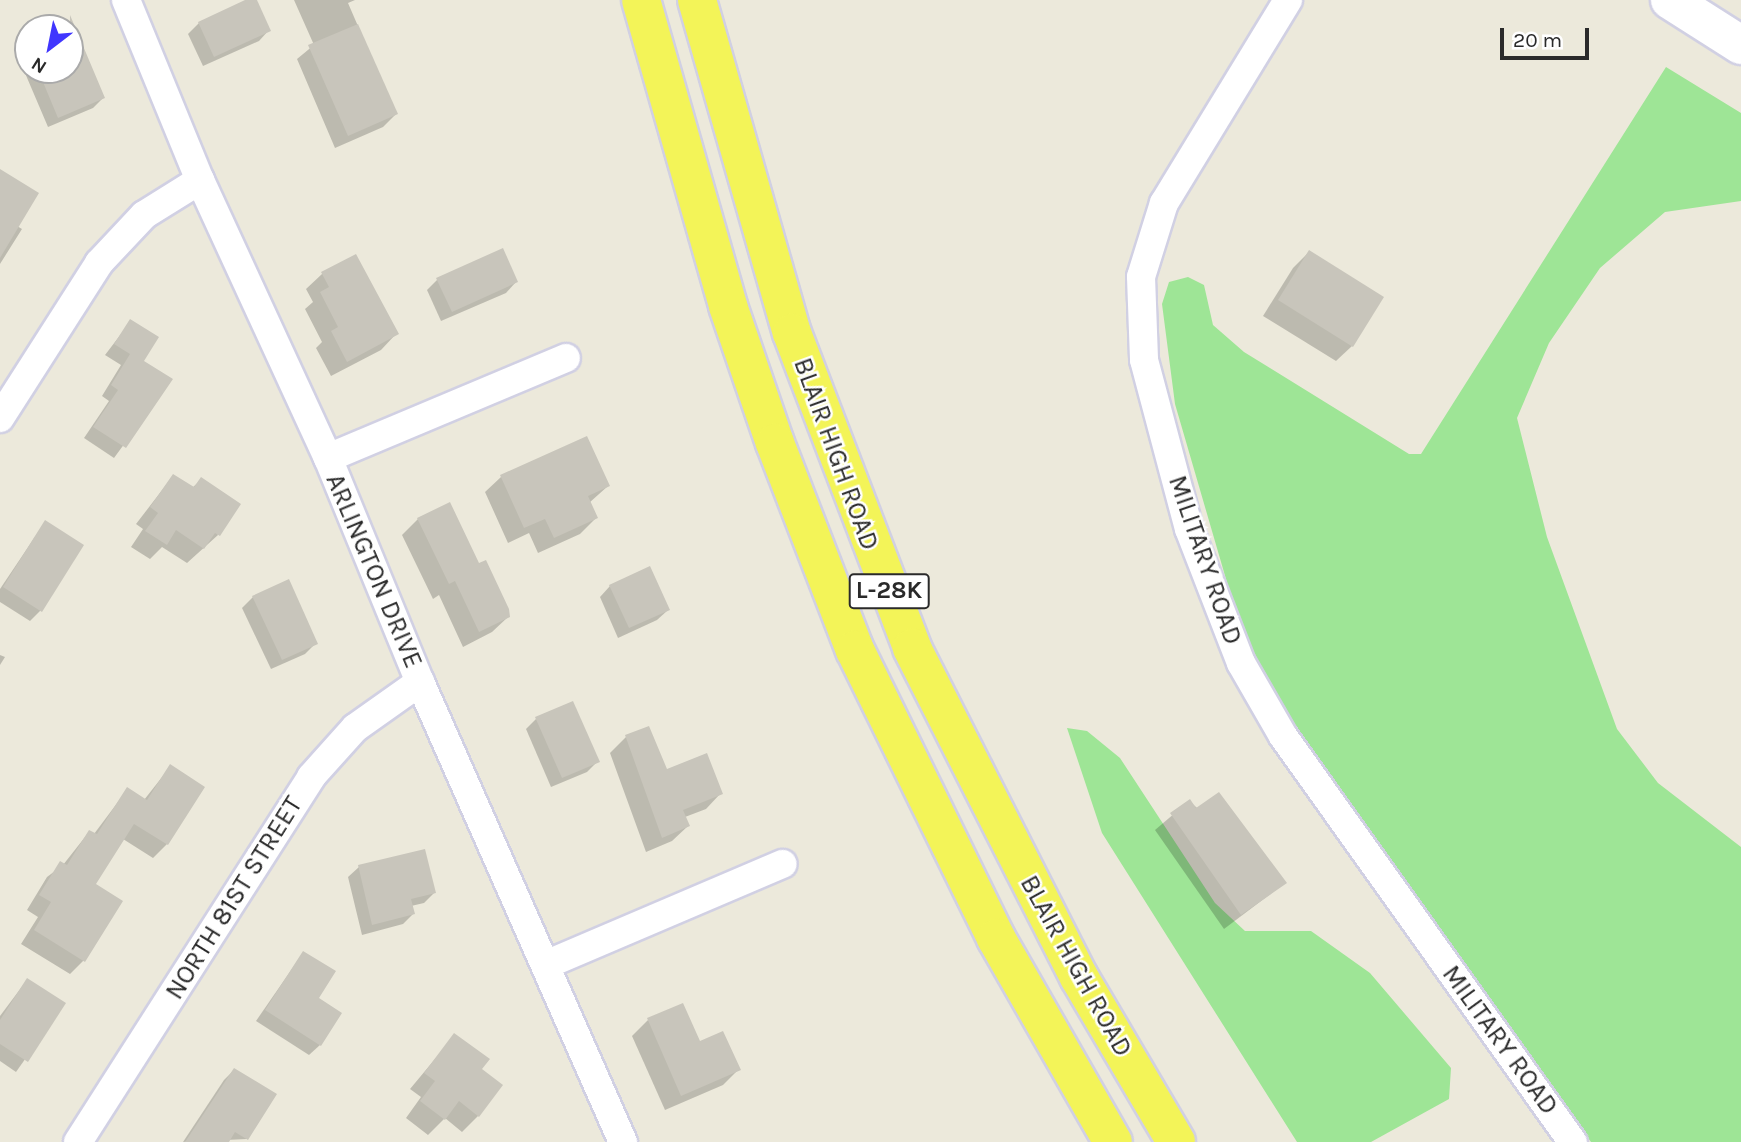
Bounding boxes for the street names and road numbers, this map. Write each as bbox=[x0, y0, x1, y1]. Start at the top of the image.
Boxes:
street label: BLAIR HIGH ROAD bbox=[787, 354, 885, 554]
street label: ARLINGTON DRIVE bbox=[319, 469, 429, 673]
street label: MILITARY ROAD bbox=[1161, 471, 1249, 649]
road number: L-28K bbox=[847, 570, 931, 612]
street label: NORTH 81ST STREET bbox=[159, 791, 309, 1005]
street label: BLAIR HIGH ROAD bbox=[1013, 870, 1139, 1062]
street label: MILITARY ROAD bbox=[1435, 959, 1565, 1121]

